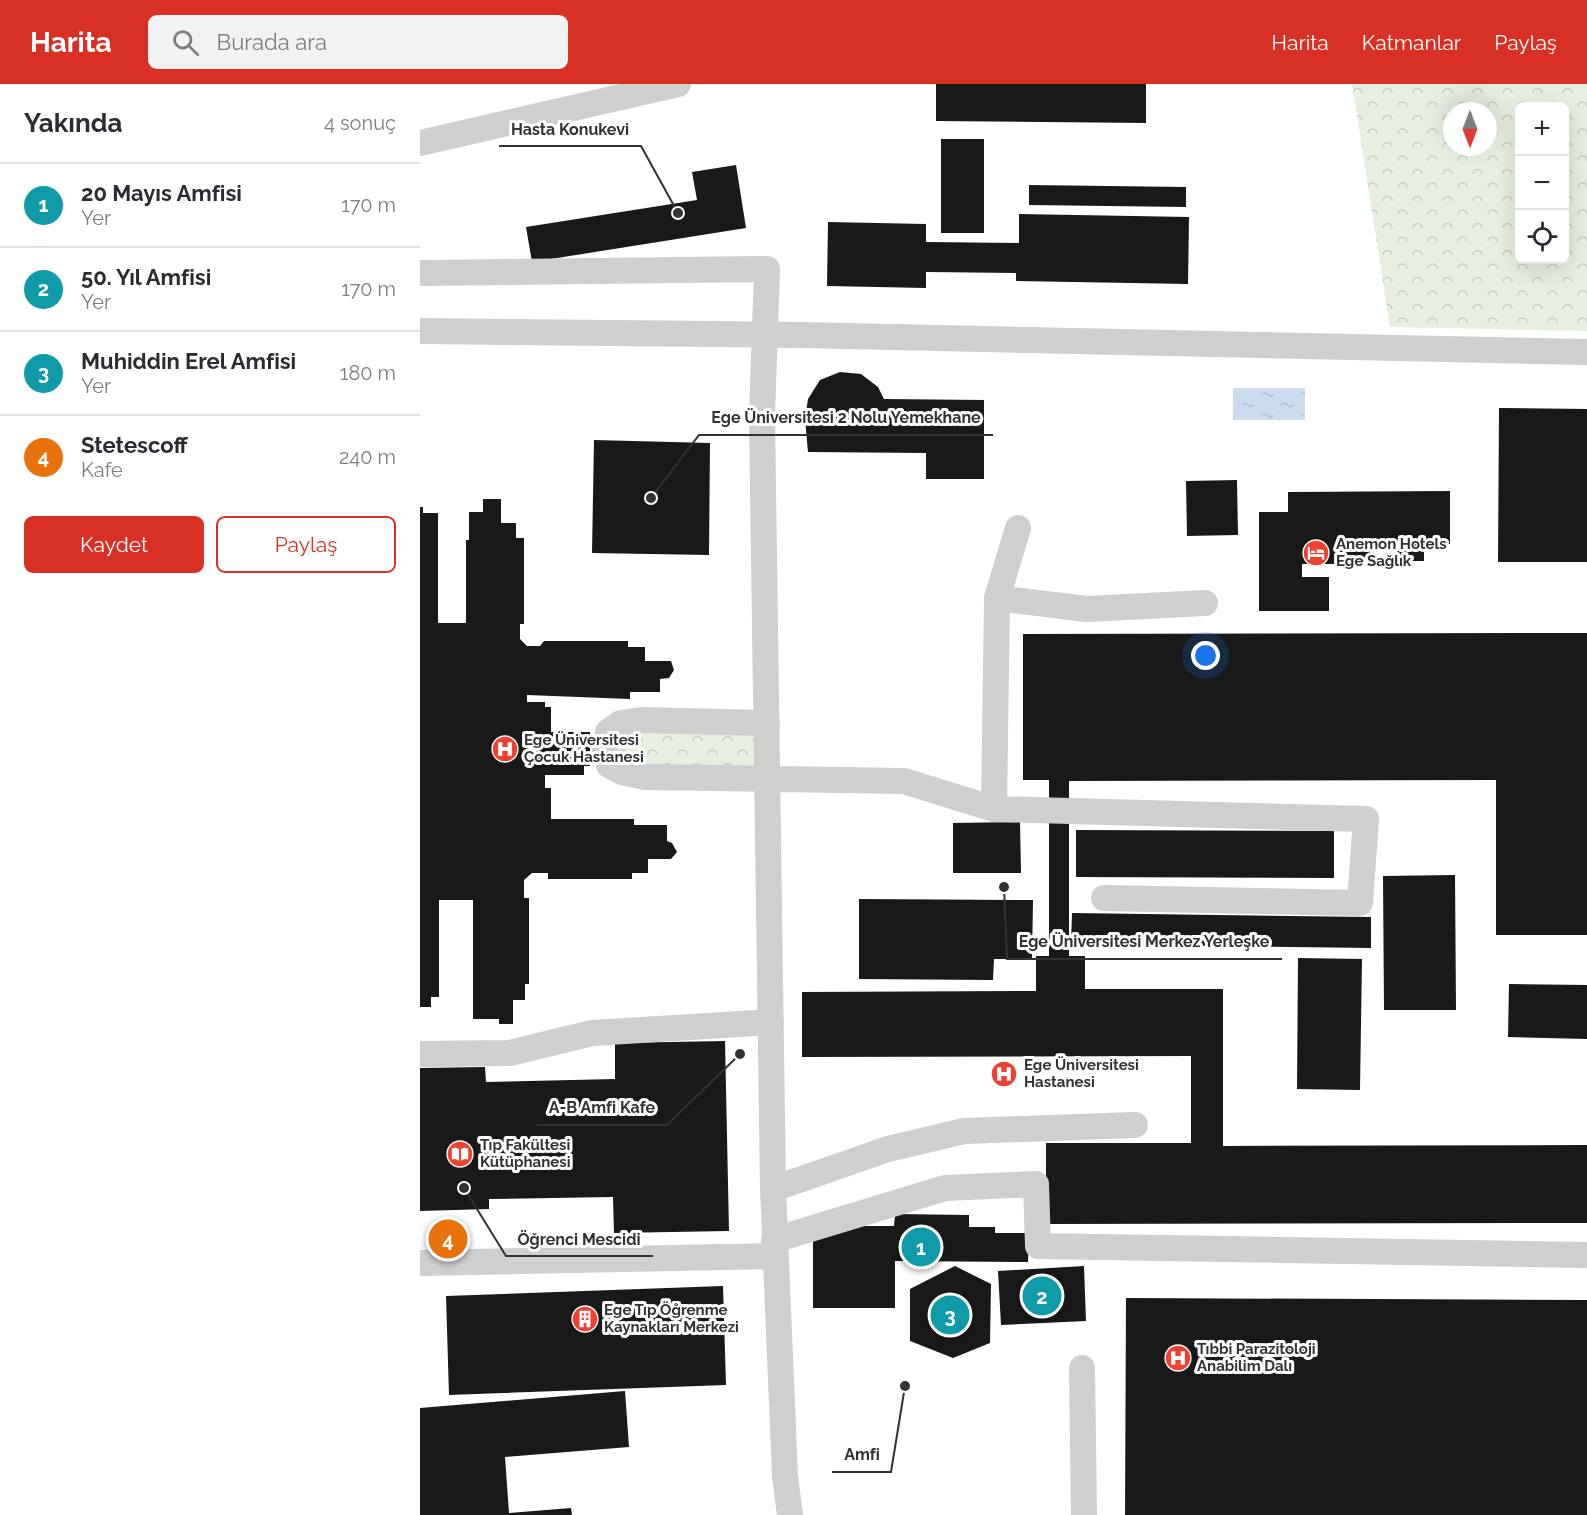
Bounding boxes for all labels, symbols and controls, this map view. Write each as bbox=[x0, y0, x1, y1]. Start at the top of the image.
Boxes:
search box bbox=[148, 15, 568, 69]
text: Harita bbox=[30, 26, 112, 59]
icon: search bbox=[169, 26, 202, 59]
text: Burada ara bbox=[217, 29, 327, 55]
text: Harita bbox=[1272, 30, 1329, 55]
text: Katmanlar bbox=[1362, 30, 1461, 55]
text: Paylaş bbox=[1494, 30, 1557, 55]
north arrow bbox=[1443, 102, 1497, 156]
map controls bbox=[1515, 102, 1569, 264]
button: + bbox=[1515, 102, 1569, 156]
text: Yakında bbox=[24, 108, 122, 138]
text: 4 sonuç bbox=[324, 111, 396, 135]
callout: Hasta Konukevi bbox=[499, 112, 641, 146]
text: Hasta Konukevi bbox=[511, 120, 629, 139]
button: − bbox=[1515, 156, 1569, 210]
text: 20 Mayıs Amfisi bbox=[81, 180, 242, 206]
text: 1 bbox=[39, 193, 48, 217]
text: 170 m bbox=[341, 193, 396, 217]
text: Yer bbox=[81, 206, 111, 230]
button: locate bbox=[1515, 210, 1569, 264]
text: 50. Yıl Amfisi bbox=[81, 264, 211, 290]
text: 2 bbox=[38, 277, 49, 301]
text: 170 m bbox=[341, 277, 396, 301]
text: Yer bbox=[81, 290, 111, 314]
text: Muhiddin Erel Amfisi bbox=[81, 348, 296, 374]
text: 3 bbox=[38, 361, 49, 385]
text: 180 m bbox=[340, 361, 396, 385]
text: Yer bbox=[81, 374, 111, 398]
callout: Ege Üniversitesi 2 Nolu Yemekhane bbox=[699, 401, 993, 435]
text: Ege Üniversitesi 2 Nolu Yemekhane bbox=[711, 407, 981, 427]
text: Stetescoff bbox=[81, 432, 188, 458]
text: 4 bbox=[38, 445, 49, 469]
text: 240 m bbox=[339, 445, 396, 469]
text: Kafe bbox=[81, 458, 123, 482]
button: Kaydet bbox=[24, 516, 204, 573]
button: Paylaş bbox=[216, 516, 396, 573]
place label: Anemon Hotels Ege Sağlık bbox=[1336, 535, 1447, 570]
hotel icon: Anemon Hotels Ege Sağlık bbox=[1301, 538, 1331, 568]
your location bbox=[1191, 641, 1220, 670]
place label: Ege Üniversitesi Çocuk Hastanesi bbox=[524, 731, 644, 766]
hospital icon: Ege Üniversitesi Çocuk Hastanesi bbox=[490, 734, 520, 764]
callout: Ege Üniversitesi Merkez Yerleşke bbox=[1007, 925, 1282, 959]
text: Ege Üniversitesi Merkez Yerleşke bbox=[1019, 931, 1270, 951]
place label: Ege Üniversitesi Hastanesi bbox=[1024, 1056, 1139, 1091]
hospital icon: Ege Üniversitesi Hastanesi bbox=[989, 1059, 1019, 1089]
callout: A-B Amfi Kafe bbox=[537, 1091, 667, 1125]
text: A-B Amfi Kafe bbox=[549, 1098, 656, 1117]
place label: Tıp Fakültesi Kütüphanesi bbox=[480, 1136, 571, 1171]
library icon: Tıp Fakültesi Kütüphanesi bbox=[445, 1139, 475, 1169]
pin: 4 bbox=[429, 1216, 468, 1262]
callout: Öğrenci Mescidi bbox=[506, 1222, 653, 1256]
pin: 1 bbox=[902, 1224, 940, 1270]
text: Öğrenci Mescidi bbox=[517, 1229, 641, 1249]
pin: 2 bbox=[1022, 1274, 1062, 1318]
pin: 3 bbox=[930, 1292, 970, 1338]
place label: Ege Tıp Öğrenme Kaynakları Merkezi bbox=[604, 1301, 739, 1336]
building icon: Ege Tıp Öğrenme Kaynakları Merkezi bbox=[570, 1304, 600, 1334]
place label: Tıbbi Parazitoloji Anabilim Dalı bbox=[1197, 1340, 1316, 1375]
hospital icon: Tıbbi Parazitoloji Anabilim Dalı bbox=[1163, 1343, 1193, 1373]
callout: Amfi bbox=[832, 1438, 891, 1472]
text: Amfi bbox=[844, 1445, 880, 1464]

